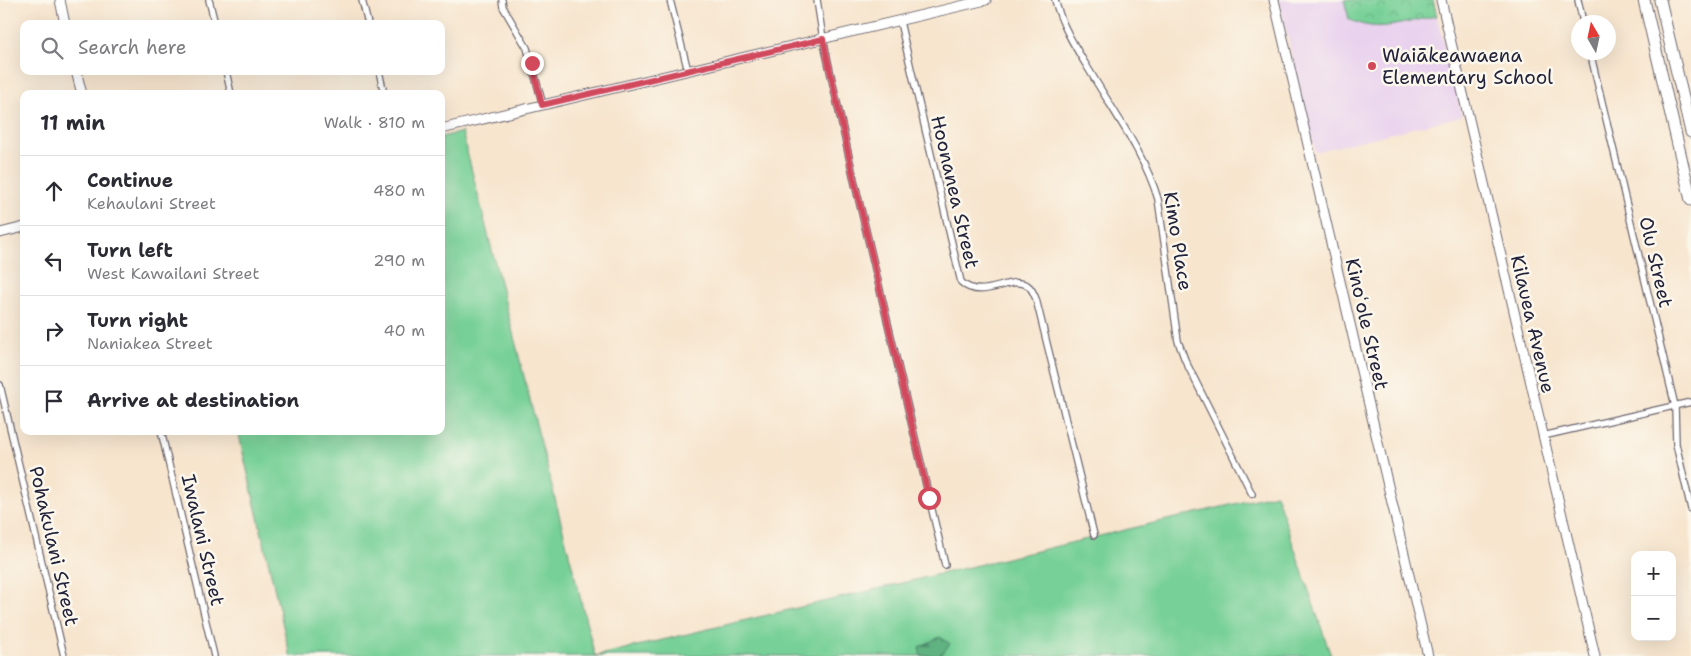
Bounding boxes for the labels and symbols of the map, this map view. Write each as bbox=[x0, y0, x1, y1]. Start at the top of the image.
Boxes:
north arrow bbox=[1571, 15, 1616, 60]
place label: Waiākeawaena Elementary School bbox=[1382, 43, 1553, 90]
route end bbox=[521, 52, 544, 75]
marker: Waiākeawaena Elementary School bbox=[1366, 60, 1378, 72]
street label: Hoonanea Street bbox=[925, 113, 985, 271]
street label: Kimo Place bbox=[1158, 190, 1198, 292]
street label: Olu Street bbox=[1633, 214, 1679, 310]
street label: Kilauea Avenue bbox=[1505, 252, 1561, 396]
street label: Kinoʻole Street bbox=[1340, 256, 1394, 392]
street label: Pohakulani Street bbox=[23, 464, 85, 628]
street label: Iwalani Street bbox=[176, 472, 230, 608]
route start bbox=[918, 487, 941, 510]

